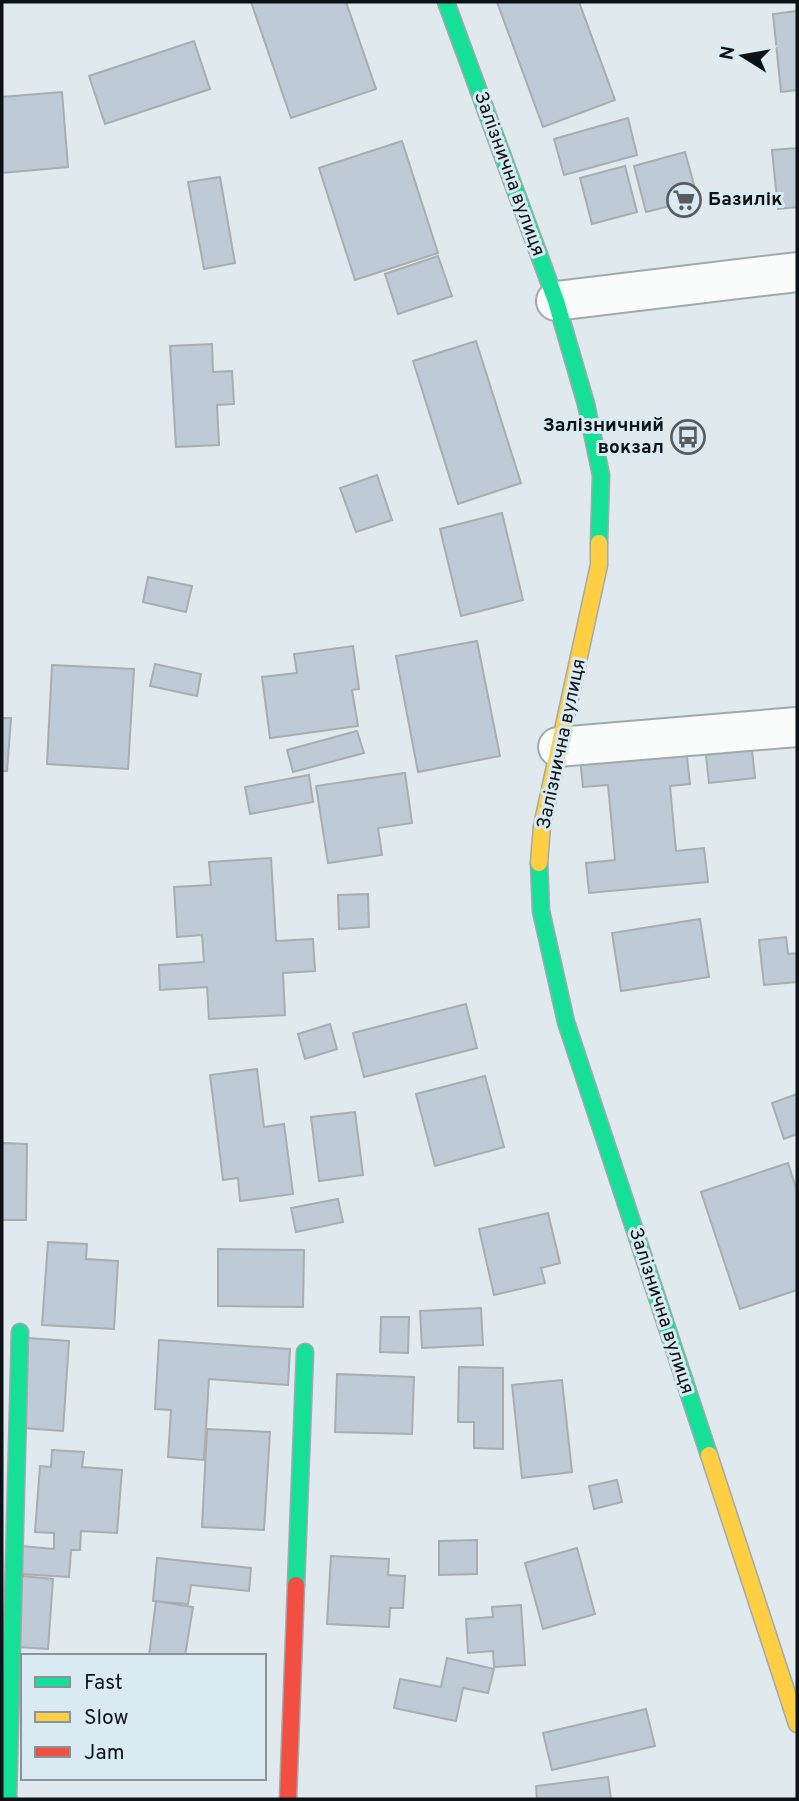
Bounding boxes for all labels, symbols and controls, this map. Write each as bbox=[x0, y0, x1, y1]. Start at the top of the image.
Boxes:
north arrow bbox=[708, 21, 778, 91]
text: N bbox=[715, 44, 741, 62]
street label: Залізнична вулиця bbox=[468, 88, 550, 260]
supermarket icon: Базилік bbox=[665, 181, 703, 219]
place label: Базилік bbox=[708, 188, 782, 212]
place label: Залізничний вокзал bbox=[543, 414, 664, 460]
bus stop icon: Залізничний вокзал bbox=[669, 418, 707, 456]
street label: Залізнична вулиця bbox=[532, 657, 592, 831]
street label: Залізнична вулиця bbox=[623, 1225, 699, 1397]
legend bbox=[21, 1654, 266, 1780]
text: Fast bbox=[84, 1670, 123, 1697]
text: Slow bbox=[84, 1705, 129, 1732]
text: Jam bbox=[84, 1740, 125, 1767]

